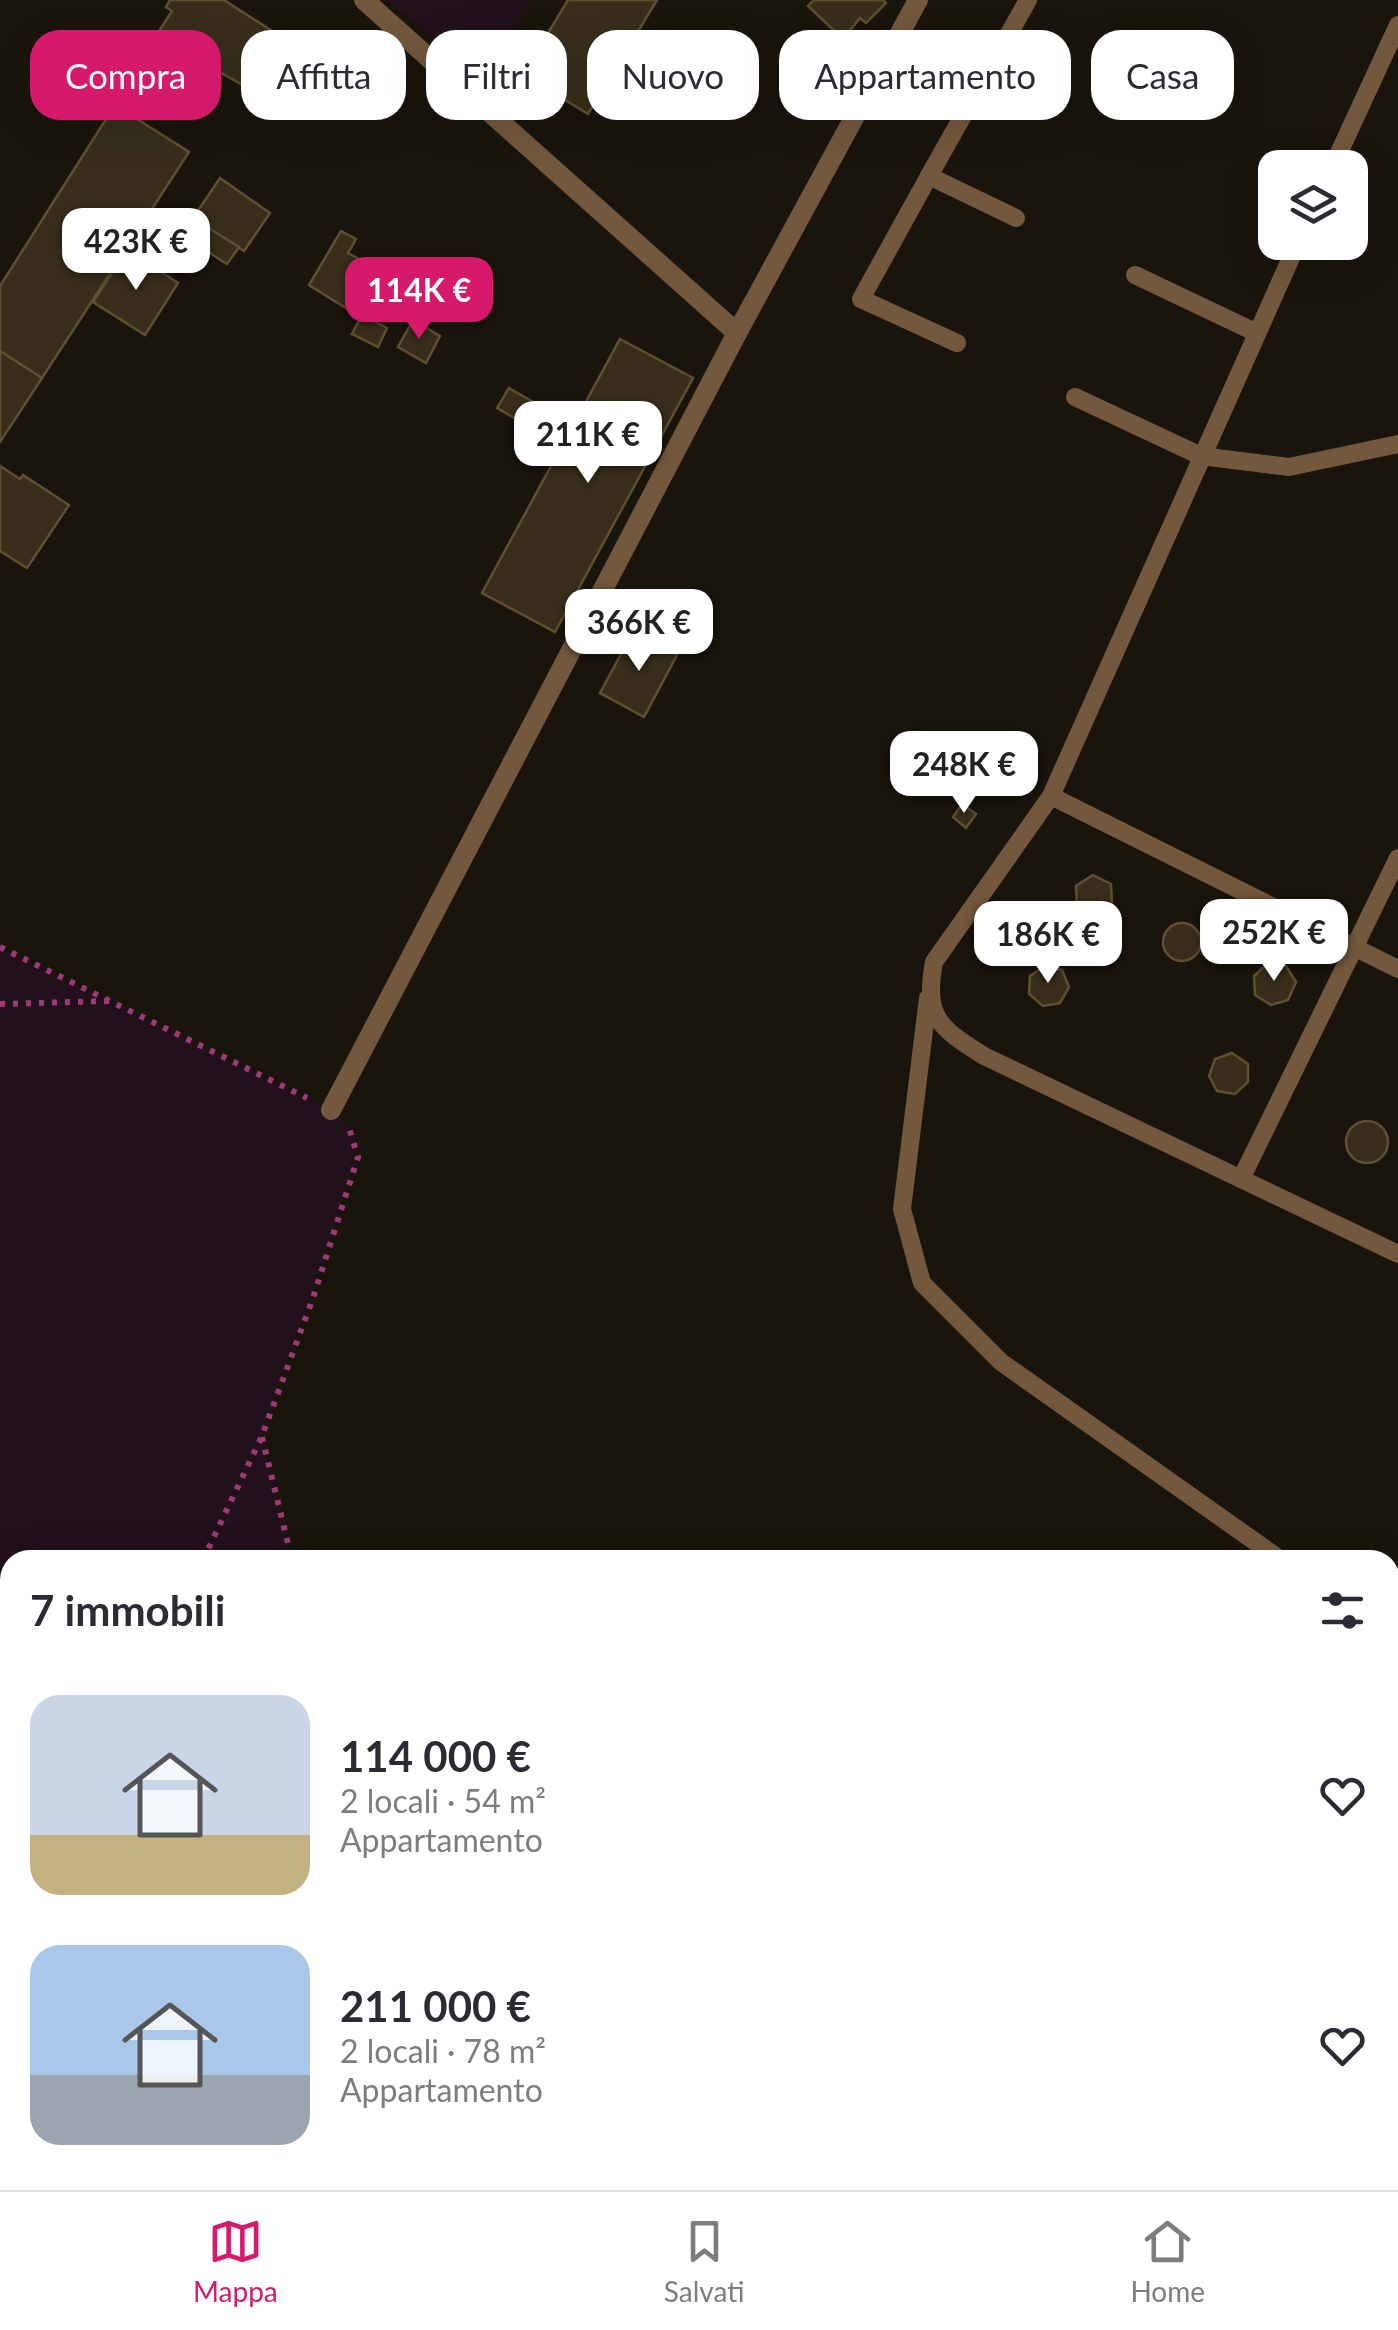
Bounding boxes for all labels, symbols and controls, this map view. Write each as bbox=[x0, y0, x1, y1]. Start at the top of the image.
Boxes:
chip: Compra bbox=[30, 30, 221, 120]
chip: Affitta bbox=[241, 30, 406, 120]
chip: Filtri bbox=[426, 30, 567, 120]
chip: Nuovo bbox=[587, 30, 759, 120]
chip: Appartamento bbox=[779, 30, 1071, 120]
chip: Casa bbox=[1091, 30, 1234, 120]
map controls bbox=[1258, 150, 1368, 260]
button: layers bbox=[1258, 150, 1368, 260]
pin: 423K € bbox=[55, 208, 217, 293]
text: 423K € bbox=[84, 221, 188, 260]
pin: 114K € bbox=[338, 257, 500, 342]
text: 114K € bbox=[367, 270, 471, 309]
pin: 211K € bbox=[507, 401, 669, 486]
text: 211K € bbox=[536, 414, 640, 453]
pin: 366K € bbox=[558, 589, 720, 674]
text: 366K € bbox=[587, 602, 691, 641]
pin: 248K € bbox=[883, 731, 1045, 816]
text: 248K € bbox=[912, 744, 1016, 783]
pin: 252K € bbox=[1193, 899, 1355, 984]
pin: 186K € bbox=[967, 901, 1129, 986]
text: 252K € bbox=[1222, 912, 1326, 951]
text: 186K € bbox=[996, 914, 1100, 953]
icon: filters bbox=[1315, 1583, 1370, 1638]
text: 7 immobili bbox=[30, 1585, 225, 1635]
text: 114 000 € bbox=[340, 1731, 531, 1781]
icon: home bbox=[110, 1735, 230, 1855]
icon: heart bbox=[1315, 1768, 1370, 1823]
text: 2 locali · 54 m² bbox=[340, 1781, 546, 1820]
text: Appartamento bbox=[340, 1820, 543, 1859]
text: 211 000 € bbox=[340, 1981, 531, 2031]
icon: home bbox=[110, 1985, 230, 2105]
icon: heart bbox=[1315, 2018, 1370, 2073]
text: 2 locali · 78 m² bbox=[340, 2031, 546, 2070]
text: Appartamento bbox=[340, 2070, 543, 2109]
tab: Mappa bbox=[193, 2214, 278, 2308]
tab: Salvati bbox=[664, 2214, 744, 2308]
tab: Home bbox=[1130, 2214, 1205, 2308]

